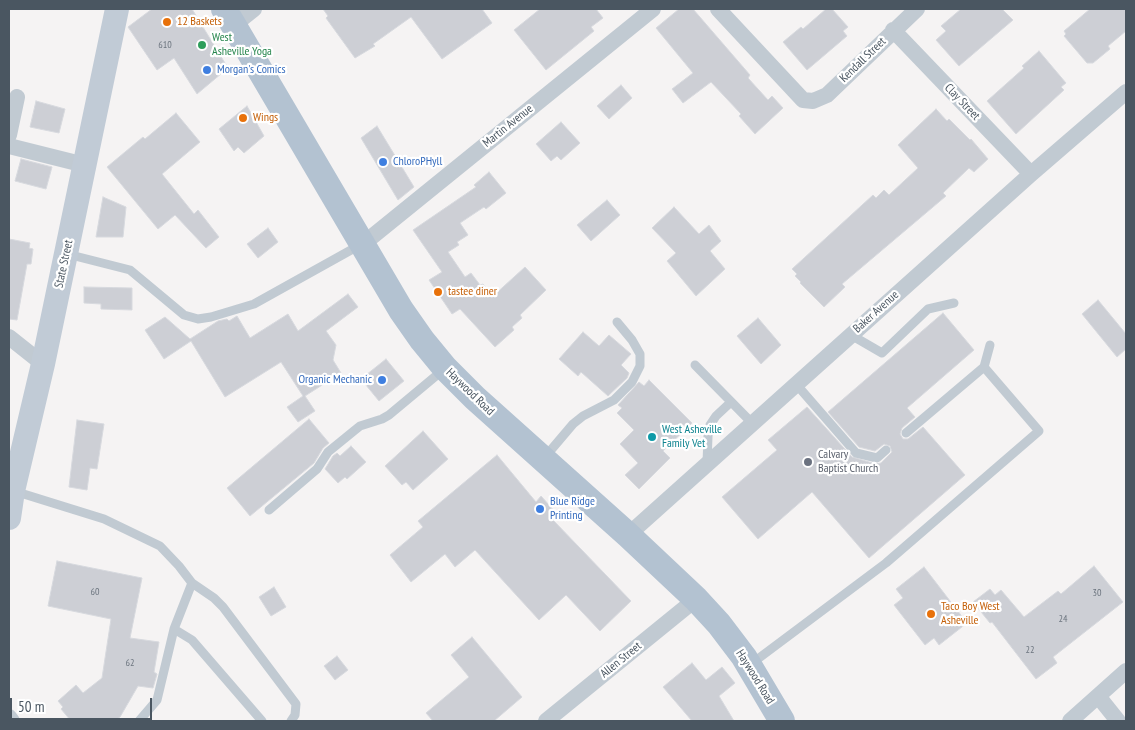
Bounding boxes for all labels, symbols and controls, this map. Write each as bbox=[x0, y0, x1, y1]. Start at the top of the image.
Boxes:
place label: 12 Baskets bbox=[177, 15, 222, 29]
marker: 12 Baskets bbox=[161, 16, 173, 28]
place label: West Asheville Yoga bbox=[212, 31, 272, 59]
street label: Kendall Street bbox=[837, 34, 889, 86]
house number: 610 bbox=[158, 39, 172, 51]
marker: West Asheville Yoga bbox=[196, 39, 208, 51]
place label: Morgan's Comics bbox=[217, 63, 286, 77]
marker: Morgan's Comics bbox=[201, 64, 213, 76]
street label: Clay Street bbox=[941, 81, 983, 123]
street label: Martin Avenue bbox=[480, 101, 536, 151]
place label: Wings bbox=[253, 111, 278, 125]
marker: Wings bbox=[237, 112, 249, 124]
place label: ChloroPHyll bbox=[393, 155, 442, 169]
marker: ChloroPHyll bbox=[377, 156, 389, 168]
street label: State Street bbox=[52, 239, 76, 289]
place label: tastee diner bbox=[448, 285, 497, 299]
marker: tastee diner bbox=[432, 286, 444, 298]
street label: Baker Avenue bbox=[850, 288, 902, 336]
street label: Haywood Road bbox=[443, 365, 497, 419]
place label: Organic Mechanic bbox=[298, 373, 372, 387]
marker: Organic Mechanic bbox=[376, 374, 388, 386]
place label: West Asheville Family Vet bbox=[662, 423, 722, 451]
marker: West Asheville Family Vet bbox=[646, 431, 658, 443]
place label: Calvary Baptist Church bbox=[818, 448, 878, 476]
marker: Calvary Baptist Church bbox=[802, 456, 814, 468]
place label: Blue Ridge Printing bbox=[550, 495, 595, 523]
marker: Blue Ridge Printing bbox=[534, 503, 546, 515]
house number: 60 bbox=[91, 586, 99, 598]
house number: 30 bbox=[1093, 587, 1101, 599]
place label: Taco Boy West Asheville bbox=[941, 600, 1000, 628]
marker: Taco Boy West Asheville bbox=[925, 608, 937, 620]
house number: 24 bbox=[1059, 613, 1067, 625]
street label: Allen Street bbox=[597, 639, 645, 681]
house number: 22 bbox=[1026, 644, 1034, 656]
street label: Haywood Road bbox=[733, 647, 777, 707]
house number: 62 bbox=[126, 657, 134, 669]
scale bar bbox=[12, 688, 155, 720]
text: 50 m bbox=[18, 697, 44, 716]

